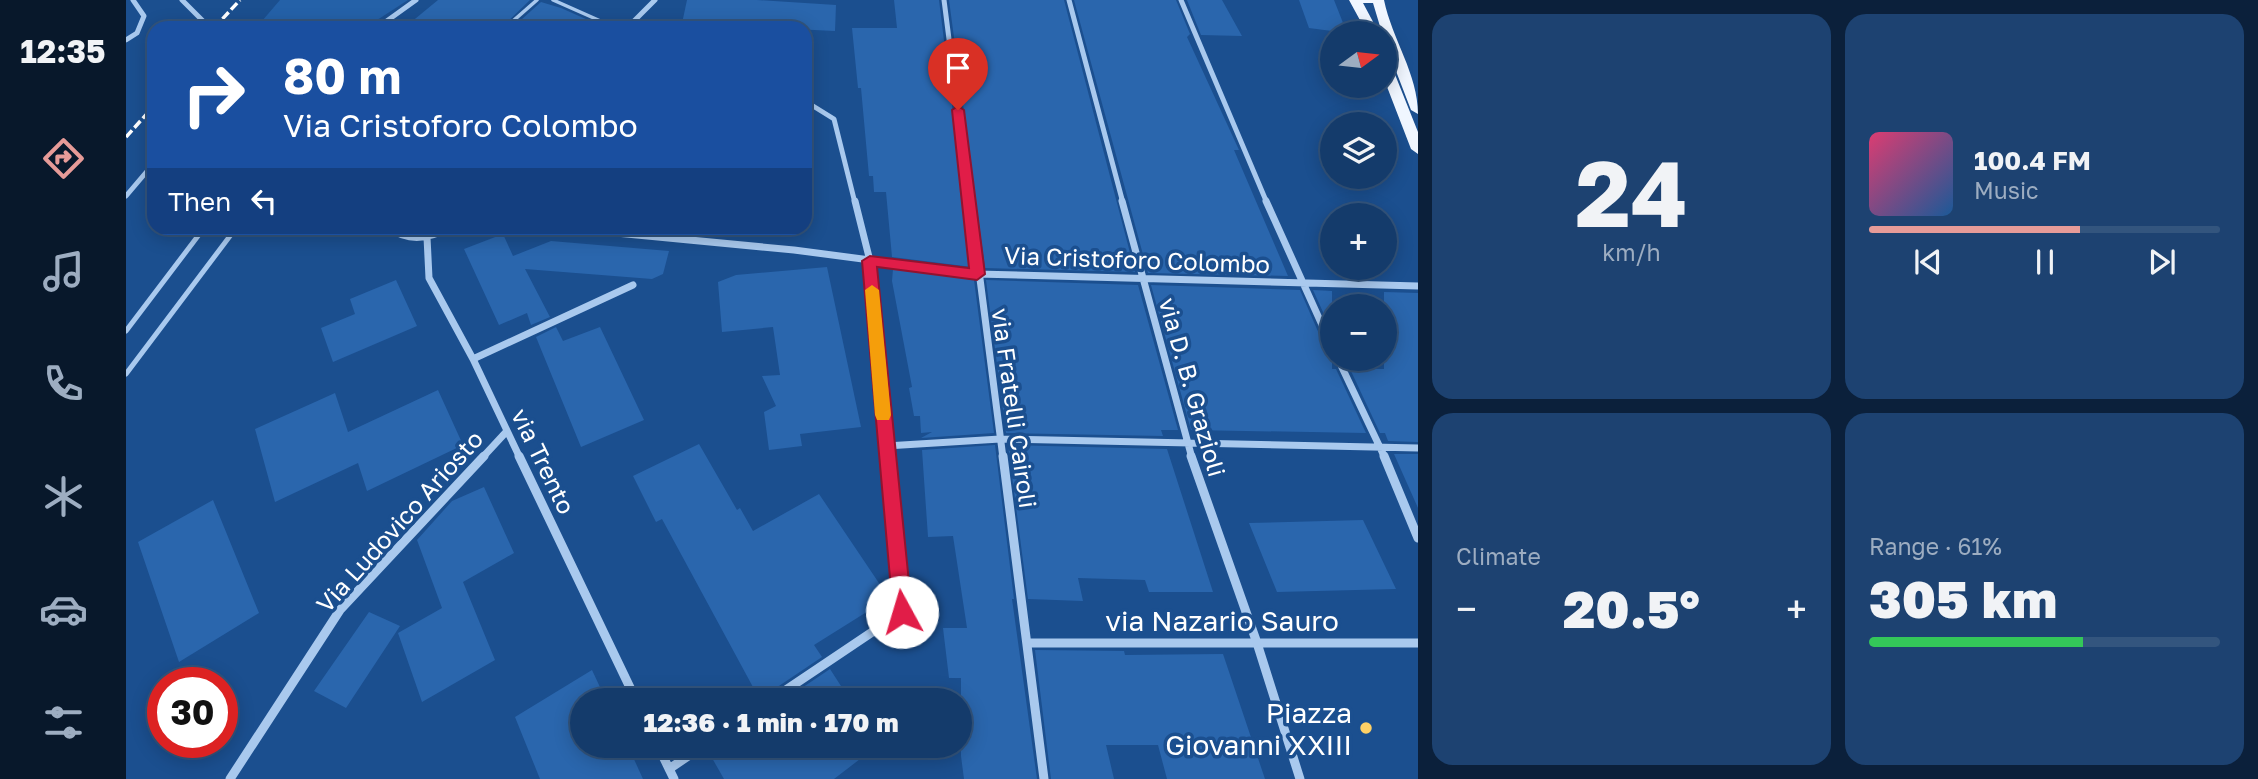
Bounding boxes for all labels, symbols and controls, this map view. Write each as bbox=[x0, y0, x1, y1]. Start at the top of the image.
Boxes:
north arrow bbox=[1320, 21, 1396, 98]
map controls bbox=[1320, 21, 1397, 371]
text: 12:35 bbox=[20, 32, 106, 70]
pin bbox=[928, 38, 988, 110]
text: 80 m bbox=[283, 46, 401, 105]
icon: right bbox=[168, 49, 259, 140]
icon: arrive bbox=[939, 49, 977, 87]
text: Via Cristoforo Colombo bbox=[283, 106, 638, 144]
button: layers bbox=[1320, 112, 1397, 189]
icon: directions bbox=[39, 134, 88, 183]
text: 24 bbox=[1575, 138, 1688, 247]
text: 100.4 FM bbox=[1974, 145, 2091, 176]
text: Music bbox=[1974, 176, 2039, 204]
icon: left bbox=[245, 182, 283, 220]
text: Then bbox=[168, 186, 231, 217]
button: + bbox=[1320, 203, 1397, 280]
text: km/h bbox=[1602, 238, 1661, 266]
street label: Via Cristoforo Colombo bbox=[1004, 240, 1270, 278]
icon: previous bbox=[1909, 243, 1947, 281]
icon: pause bbox=[2026, 243, 2064, 281]
icon: next bbox=[2143, 243, 2181, 281]
icon: music bbox=[39, 247, 88, 296]
street label: via D. B. Grazioli bbox=[1154, 294, 1232, 480]
button: − bbox=[1320, 294, 1397, 371]
street label: via Fratelli Cairoli bbox=[987, 306, 1043, 510]
icon: phone bbox=[39, 359, 88, 408]
street label: via Trento bbox=[506, 404, 582, 518]
street label: Via Ludovico Ariosto bbox=[310, 424, 488, 618]
icon: climate bbox=[39, 472, 88, 521]
text: Range · 61% bbox=[1869, 532, 2002, 560]
text: Climate bbox=[1456, 542, 1541, 570]
text: 305 km bbox=[1869, 567, 2057, 629]
position arrow bbox=[865, 575, 939, 649]
text: 20.5° bbox=[1563, 577, 1700, 639]
icon: car bbox=[39, 585, 88, 634]
text: − bbox=[1456, 586, 1477, 631]
text: + bbox=[1786, 586, 1807, 631]
street label: via Nazario Sauro bbox=[1105, 604, 1339, 637]
speed limit sign: 30 bbox=[147, 667, 238, 758]
place label: Piazza Giovanni XXIII bbox=[1165, 696, 1352, 761]
icon: filters bbox=[39, 698, 88, 747]
text: 12:36 · 1 min · 170 m bbox=[643, 707, 899, 738]
marker: Piazza Giovanni XXIII bbox=[1358, 720, 1374, 736]

